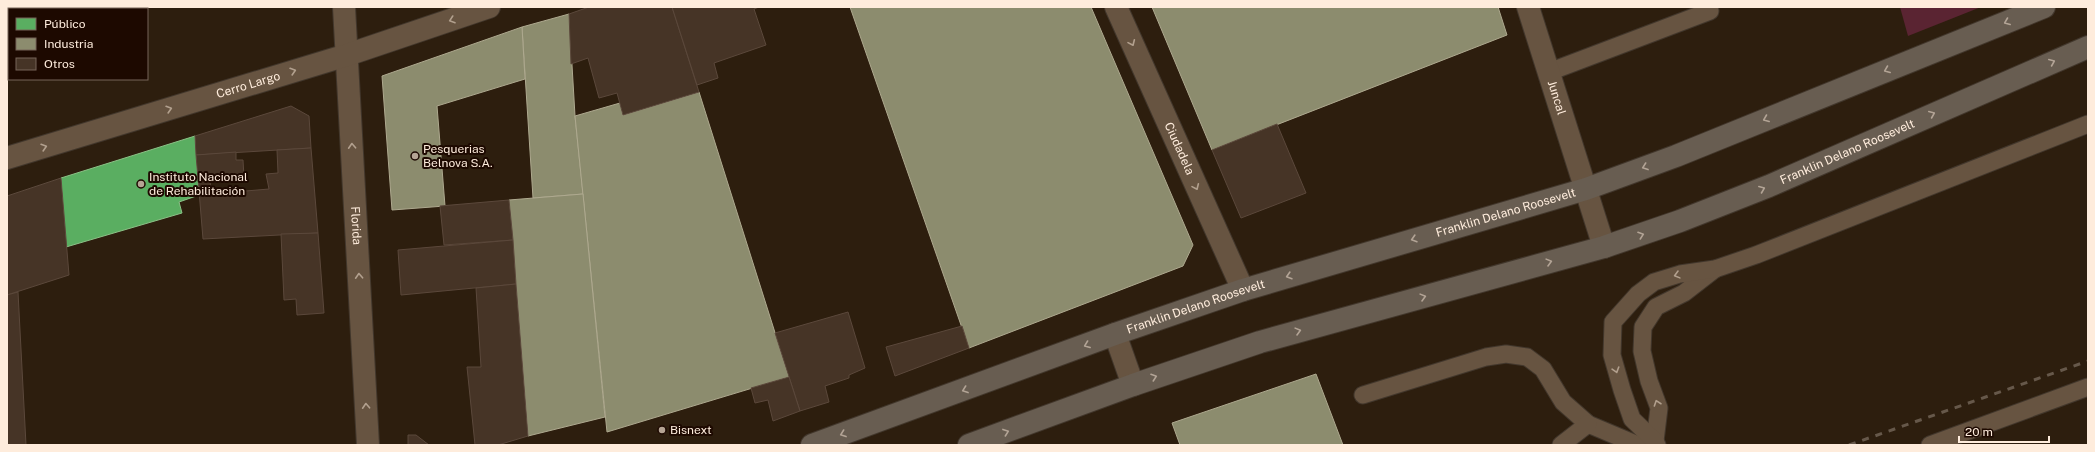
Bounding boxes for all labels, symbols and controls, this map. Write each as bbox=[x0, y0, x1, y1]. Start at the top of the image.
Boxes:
legend bbox=[8, 8, 148, 80]
one-way arrow bbox=[448, 15, 455, 23]
text: Público bbox=[44, 17, 86, 31]
one-way arrow bbox=[2004, 17, 2011, 25]
text: Industria bbox=[44, 37, 93, 51]
one-way arrow bbox=[1127, 38, 1135, 46]
text: Otros bbox=[44, 57, 75, 71]
one-way arrow bbox=[2048, 59, 2055, 67]
one-way arrow bbox=[1883, 65, 1891, 73]
one-way arrow bbox=[289, 68, 296, 76]
street label: Cerro Largo bbox=[215, 69, 282, 101]
street label: Juncal bbox=[1545, 79, 1569, 117]
one-way arrow bbox=[165, 105, 172, 114]
one-way arrow bbox=[1929, 110, 1936, 118]
one-way arrow bbox=[1763, 114, 1770, 122]
street label: Franklin Delano Roosevelt bbox=[1778, 116, 1917, 187]
street label: Ciudadela bbox=[1162, 120, 1197, 177]
place label: Pesquerias Belnova S.A. bbox=[423, 142, 493, 170]
one-way arrow bbox=[41, 143, 48, 152]
one-way arrow bbox=[348, 143, 356, 149]
marker: Pesquerias Belnova S.A. bbox=[410, 151, 420, 161]
one-way arrow bbox=[1642, 162, 1649, 170]
place label: Instituto Nacional de Rehabilitación bbox=[149, 170, 248, 198]
marker: Instituto Nacional de Rehabilitación bbox=[136, 179, 146, 189]
one-way arrow bbox=[1192, 183, 1200, 190]
street label: Franklin Delano Roosevelt bbox=[1434, 185, 1578, 240]
one-way arrow bbox=[1759, 185, 1766, 193]
street label: Florida bbox=[348, 206, 364, 245]
one-way arrow bbox=[1637, 231, 1644, 239]
one-way arrow bbox=[1411, 234, 1418, 243]
one-way arrow bbox=[1545, 258, 1552, 267]
one-way arrow bbox=[1674, 270, 1681, 279]
one-way arrow bbox=[1286, 271, 1293, 280]
one-way arrow bbox=[354, 273, 363, 279]
street label: Franklin Delano Roosevelt bbox=[1125, 277, 1267, 336]
one-way arrow bbox=[1419, 293, 1426, 302]
one-way arrow bbox=[1295, 328, 1301, 336]
one-way arrow bbox=[1083, 340, 1090, 348]
one-way arrow bbox=[1611, 367, 1620, 374]
one-way arrow bbox=[1151, 374, 1158, 382]
one-way arrow bbox=[962, 385, 969, 394]
one-way arrow bbox=[1653, 399, 1662, 406]
one-way arrow bbox=[361, 403, 370, 409]
scale bar bbox=[1959, 418, 2049, 444]
place label: Bisnext bbox=[670, 423, 712, 437]
marker: Bisnext bbox=[657, 425, 667, 435]
text: 20 m bbox=[1965, 425, 1993, 439]
one-way arrow bbox=[1002, 428, 1009, 436]
one-way arrow bbox=[839, 429, 846, 438]

